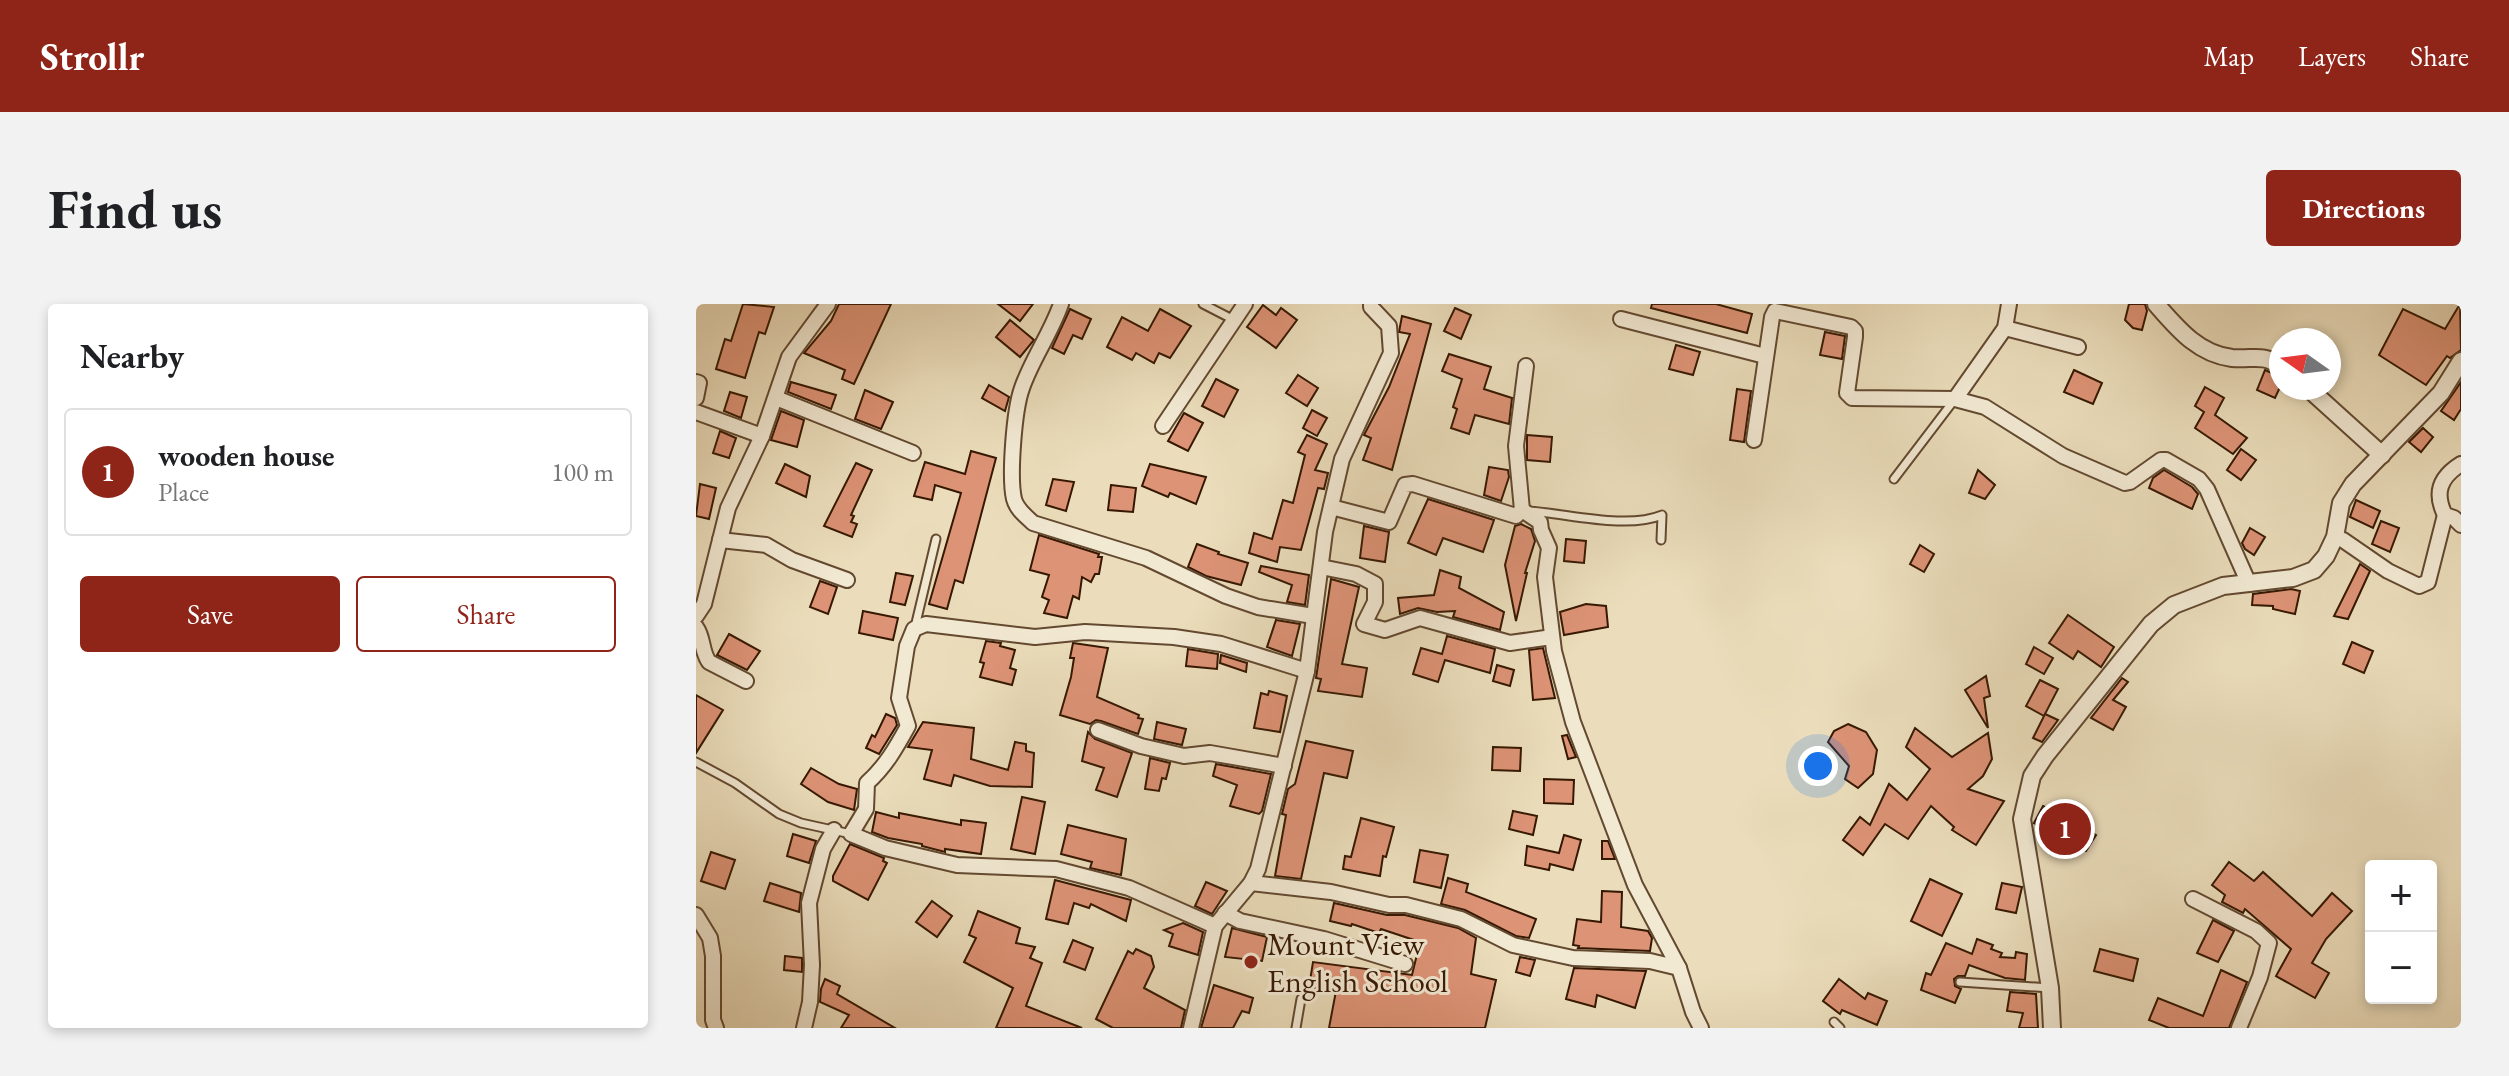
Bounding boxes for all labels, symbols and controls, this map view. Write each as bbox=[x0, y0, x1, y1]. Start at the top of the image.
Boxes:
text: Strollr bbox=[40, 32, 144, 81]
text: Map bbox=[2204, 38, 2254, 74]
text: Layers bbox=[2298, 38, 2366, 74]
text: Share bbox=[2410, 38, 2469, 74]
button: Directions bbox=[2266, 170, 2461, 246]
text: Find us bbox=[48, 172, 222, 245]
north arrow bbox=[2269, 328, 2341, 400]
text: Nearby bbox=[80, 334, 184, 378]
text: wooden house bbox=[158, 436, 335, 475]
text: 1 bbox=[101, 455, 115, 489]
text: 100 m bbox=[551, 455, 614, 489]
text: Place bbox=[158, 475, 209, 509]
button: Save bbox=[80, 576, 340, 652]
button: Share bbox=[356, 576, 616, 652]
your location bbox=[1798, 746, 1838, 786]
pin: 1 bbox=[2039, 799, 2091, 859]
map controls bbox=[2365, 860, 2437, 1004]
button: + bbox=[2365, 860, 2437, 932]
place label: Mount View English School bbox=[1267, 923, 1448, 1002]
button: − bbox=[2365, 932, 2437, 1004]
marker: Mount View English School bbox=[1242, 953, 1260, 971]

